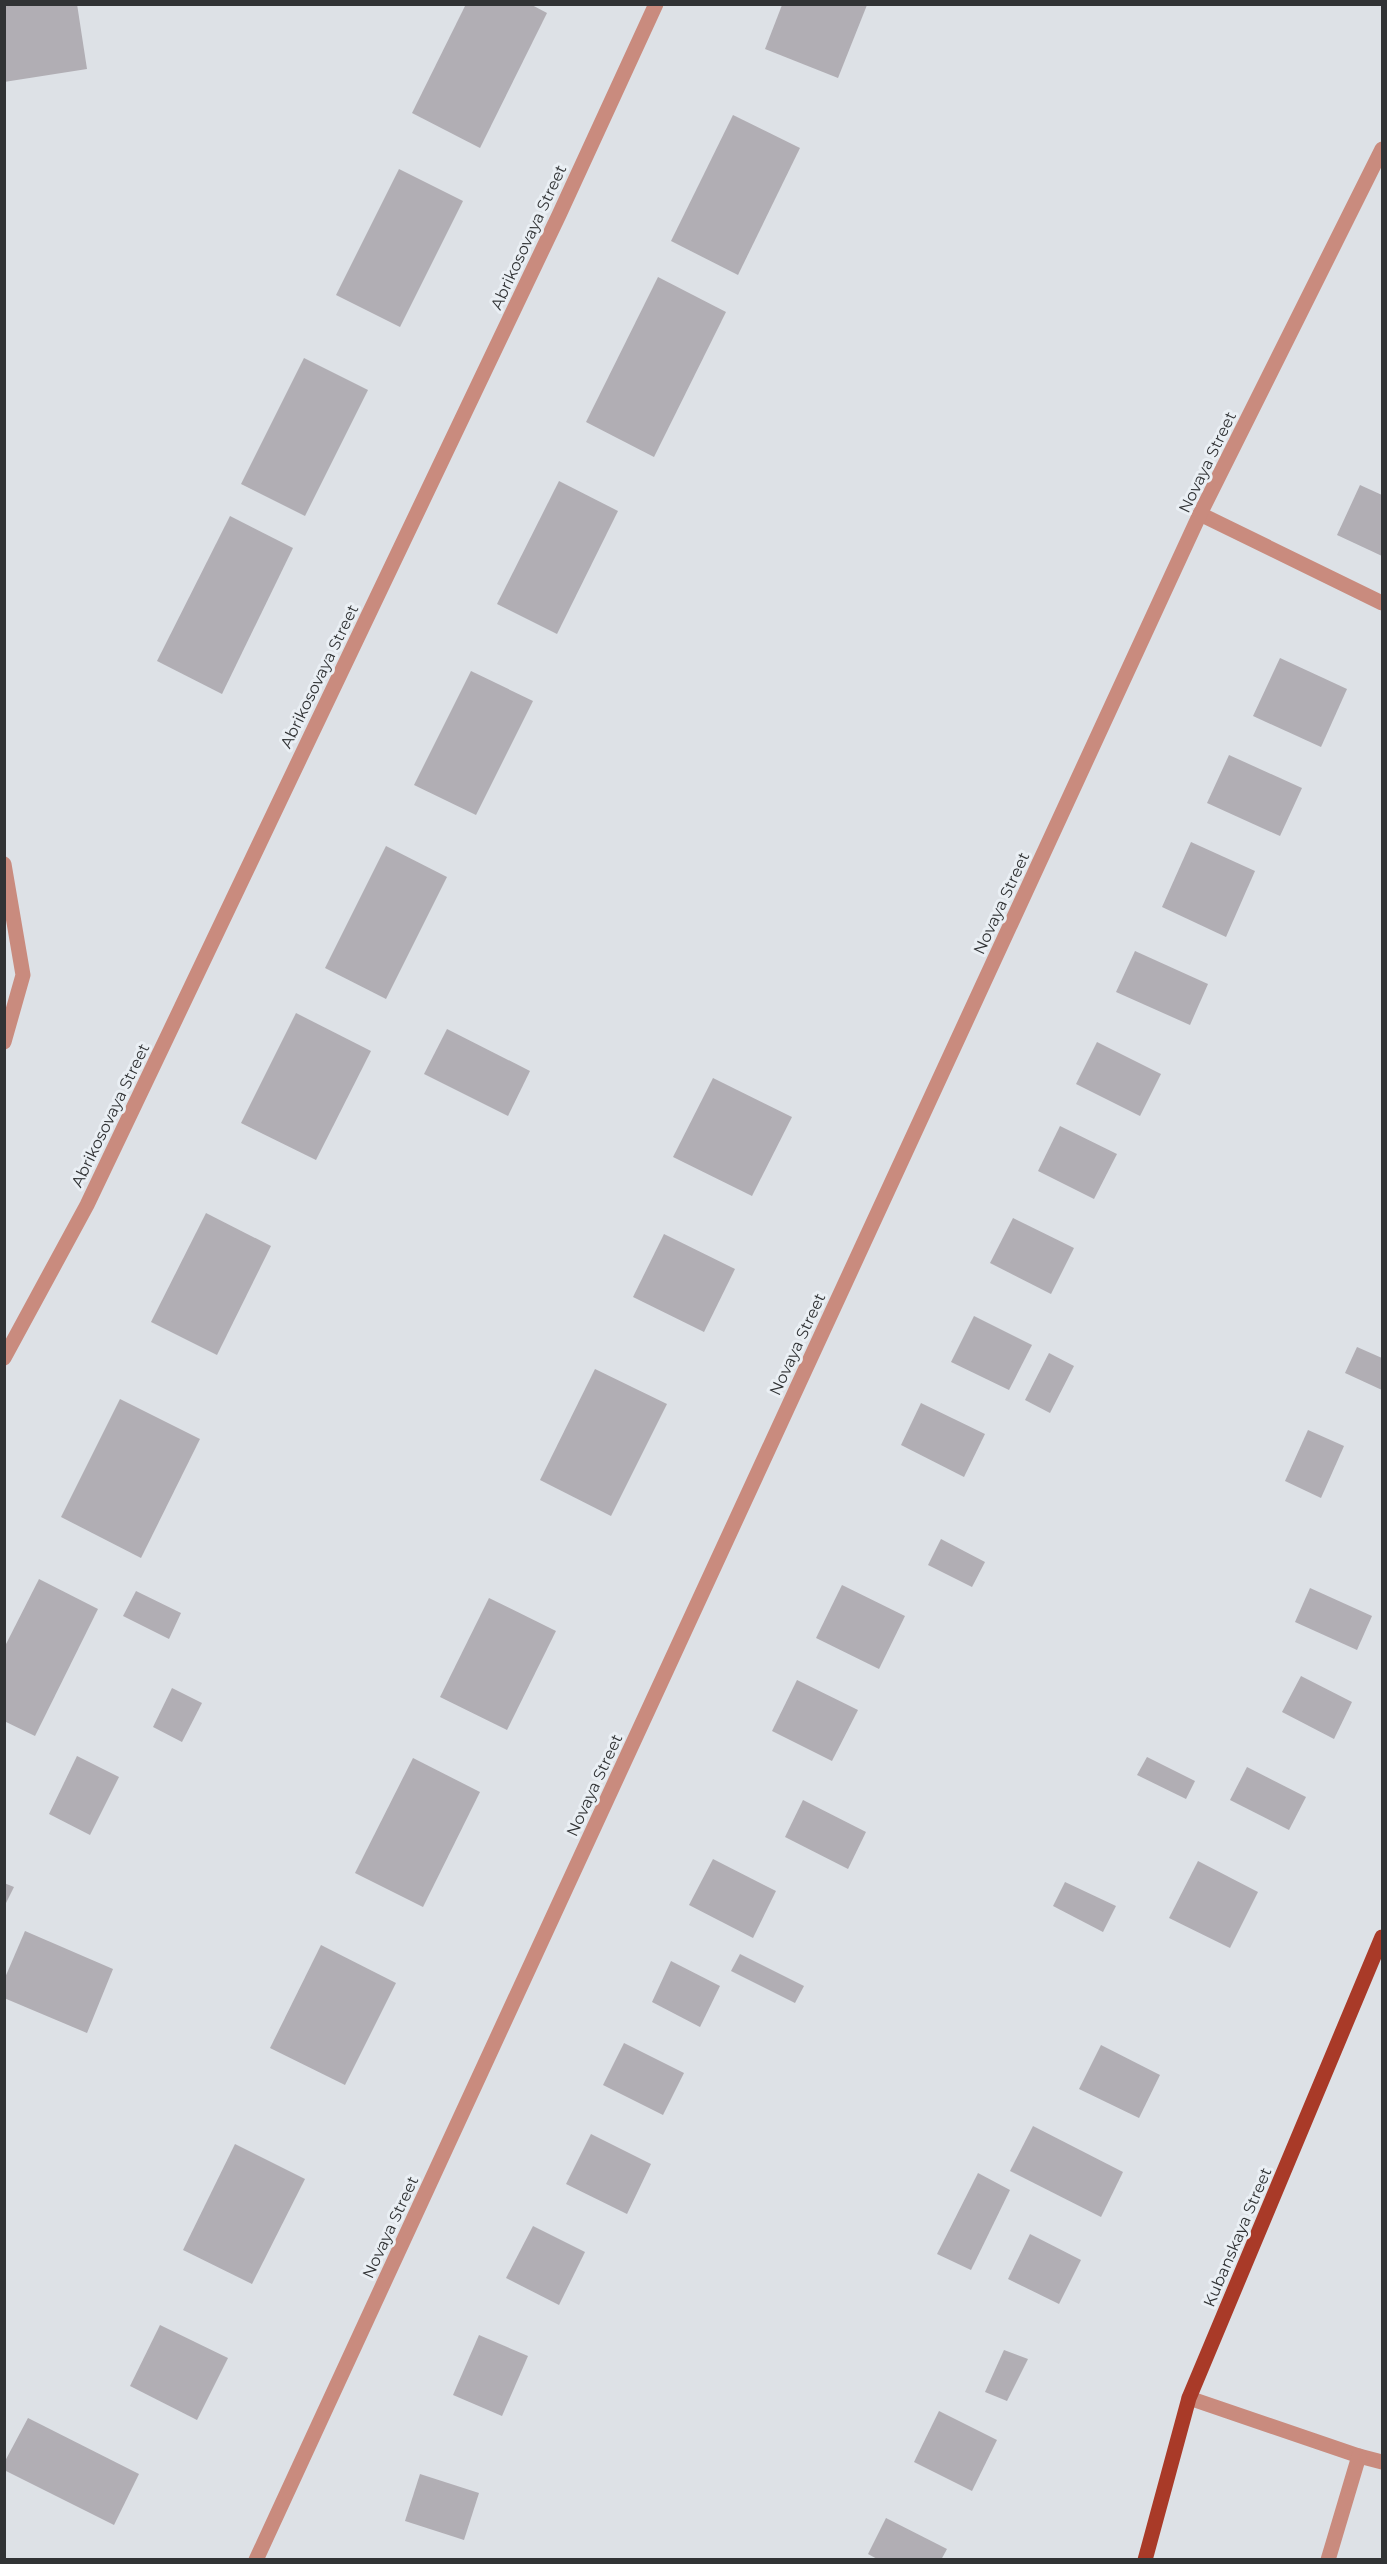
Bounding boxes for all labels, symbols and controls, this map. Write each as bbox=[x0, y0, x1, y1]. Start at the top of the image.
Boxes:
street label: Abrikosovaya Street bbox=[487, 161, 571, 313]
street label: Novaya Street bbox=[1175, 408, 1240, 516]
street label: Abrikosovaya Street bbox=[276, 601, 363, 751]
street label: Novaya Street bbox=[969, 849, 1034, 957]
street label: Abrikosovaya Street bbox=[67, 1040, 154, 1190]
street label: Novaya Street bbox=[765, 1290, 830, 1398]
street label: Novaya Street bbox=[562, 1731, 627, 1839]
street label: Kubanskaya Street bbox=[1199, 2164, 1276, 2310]
street label: Novaya Street bbox=[358, 2173, 423, 2281]

